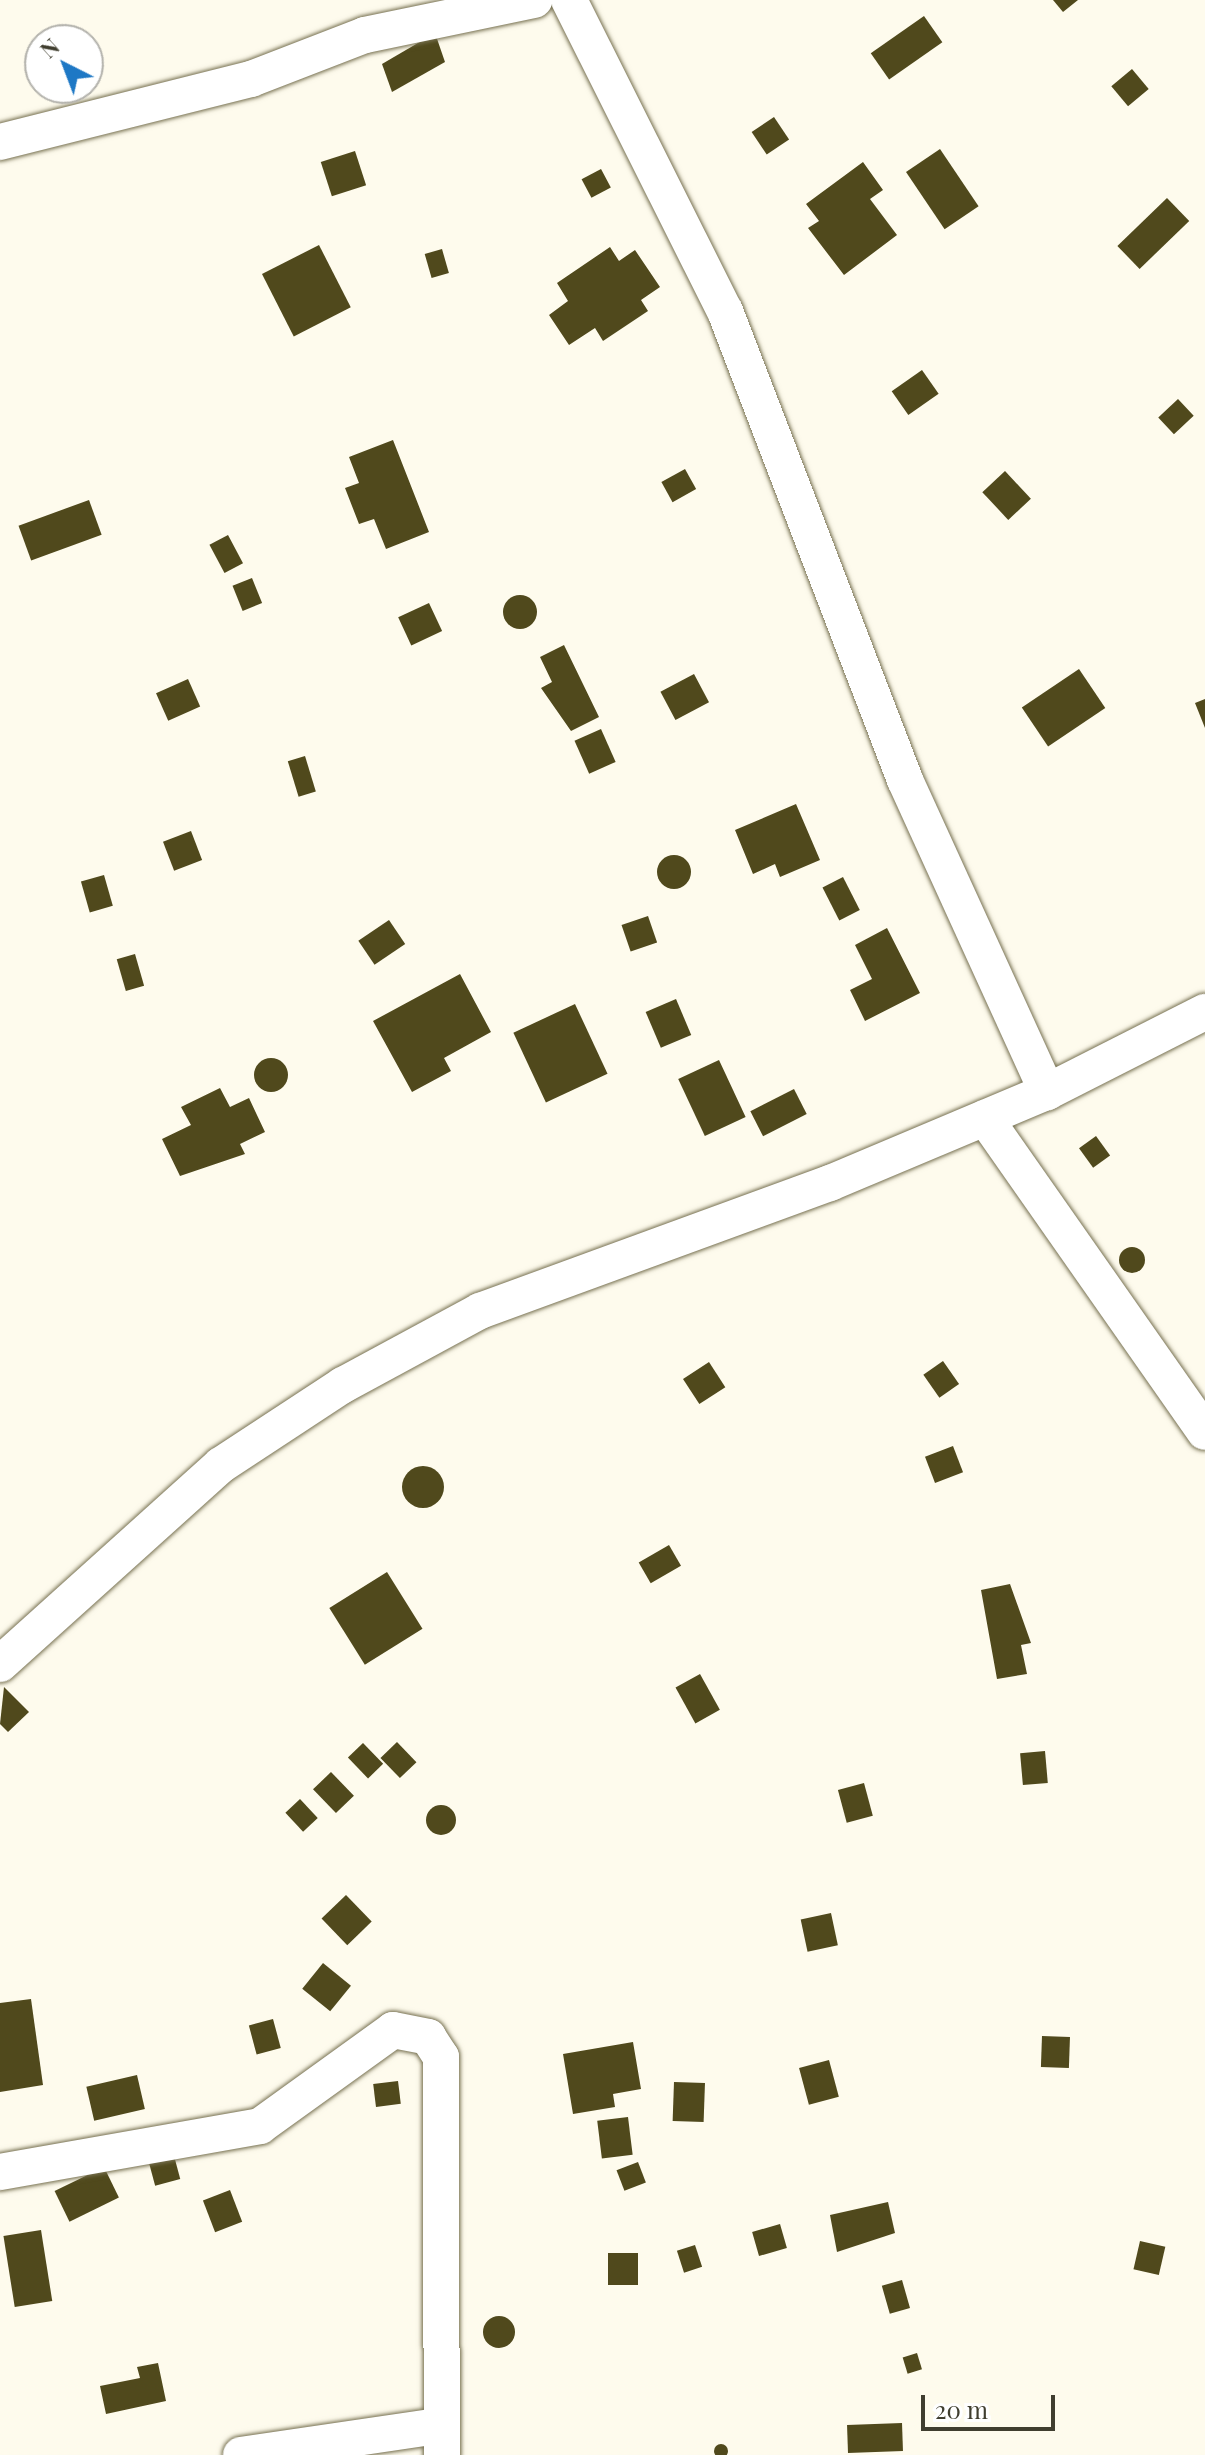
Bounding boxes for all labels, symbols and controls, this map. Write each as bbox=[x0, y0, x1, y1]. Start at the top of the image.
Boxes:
north arrow bbox=[24, 24, 104, 104]
text: N bbox=[33, 31, 65, 64]
scale bar bbox=[925, 2379, 1059, 2429]
text: 20 m bbox=[935, 2393, 988, 2425]

